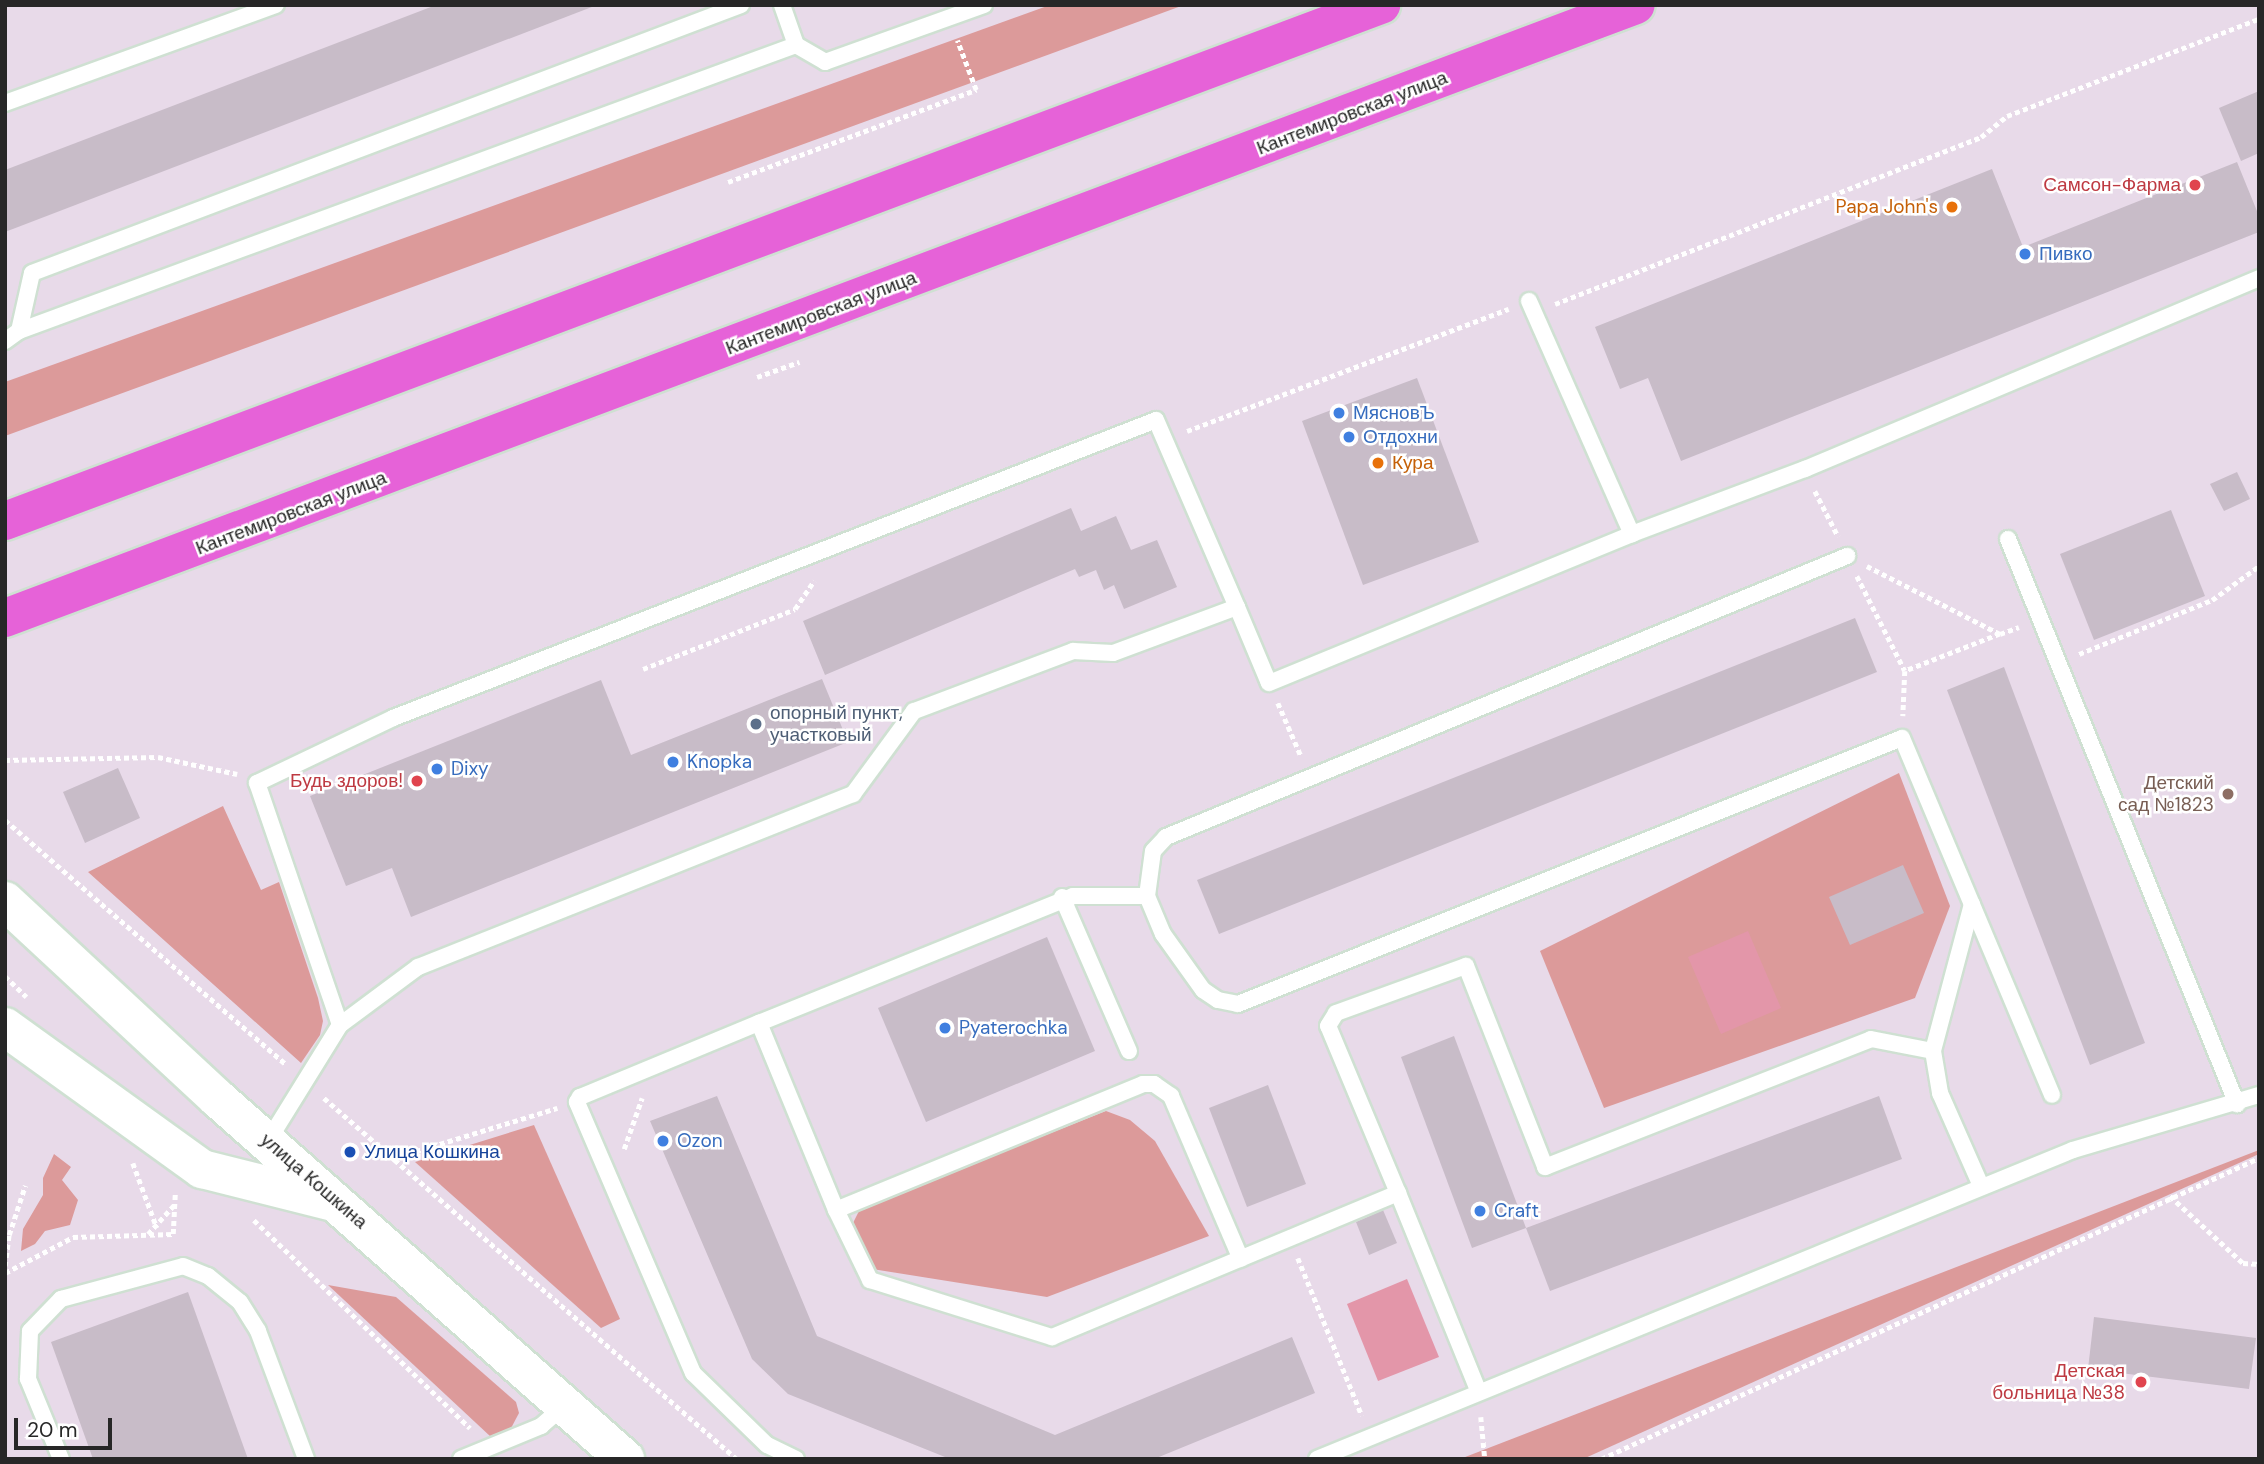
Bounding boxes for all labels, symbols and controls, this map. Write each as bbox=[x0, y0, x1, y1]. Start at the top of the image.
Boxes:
street label: Кантемировская улица bbox=[1254, 66, 1450, 160]
place label: Самсон-Фарма bbox=[2043, 174, 2181, 196]
marker: Самсон-Фарма bbox=[2187, 177, 2203, 193]
place label: Papa John's bbox=[1836, 196, 1938, 218]
marker: Papa John's bbox=[1944, 199, 1960, 215]
place label: Пивко bbox=[2039, 243, 2092, 265]
marker: Пивко bbox=[2017, 246, 2033, 262]
street label: Кантемировская улица bbox=[723, 266, 919, 360]
place label: МясновЪ bbox=[1353, 402, 1435, 424]
marker: МясновЪ bbox=[1331, 405, 1347, 421]
place label: Отдохни bbox=[1363, 426, 1438, 448]
marker: Отдохни bbox=[1341, 429, 1357, 445]
place label: Кура bbox=[1392, 452, 1433, 474]
marker: Кура bbox=[1370, 455, 1386, 471]
street label: Кантемировская улица bbox=[193, 466, 389, 560]
place label: опорный пункт, участковый bbox=[770, 702, 903, 746]
marker: опорный пункт, участковый bbox=[748, 716, 764, 732]
place label: Knopka bbox=[687, 751, 752, 773]
marker: Knopka bbox=[665, 754, 681, 770]
place label: Dixy bbox=[451, 758, 489, 780]
marker: Dixy bbox=[429, 761, 445, 777]
place label: Будь здоров! bbox=[290, 770, 403, 792]
place label: Детский сад №1823 bbox=[2118, 772, 2214, 816]
marker: Будь здоров! bbox=[409, 773, 425, 789]
marker: Детский сад №1823 bbox=[2220, 786, 2236, 802]
place label: Pyaterochka bbox=[959, 1017, 1068, 1039]
marker: Pyaterochka bbox=[937, 1020, 953, 1036]
street label: улица Кошкина bbox=[256, 1128, 372, 1234]
place label: Ozon bbox=[677, 1130, 723, 1152]
marker: Ozon bbox=[655, 1133, 671, 1149]
place label: Улица Кошкина bbox=[364, 1141, 500, 1163]
marker: Улица Кошкина bbox=[342, 1144, 358, 1160]
place label: Craft bbox=[1494, 1200, 1539, 1222]
marker: Craft bbox=[1472, 1203, 1488, 1219]
place label: Детская больница №38 bbox=[1992, 1360, 2125, 1404]
marker: Детская больница №38 bbox=[2131, 1372, 2151, 1392]
scale bar bbox=[18, 1404, 116, 1448]
text: 20 m bbox=[27, 1416, 78, 1444]

